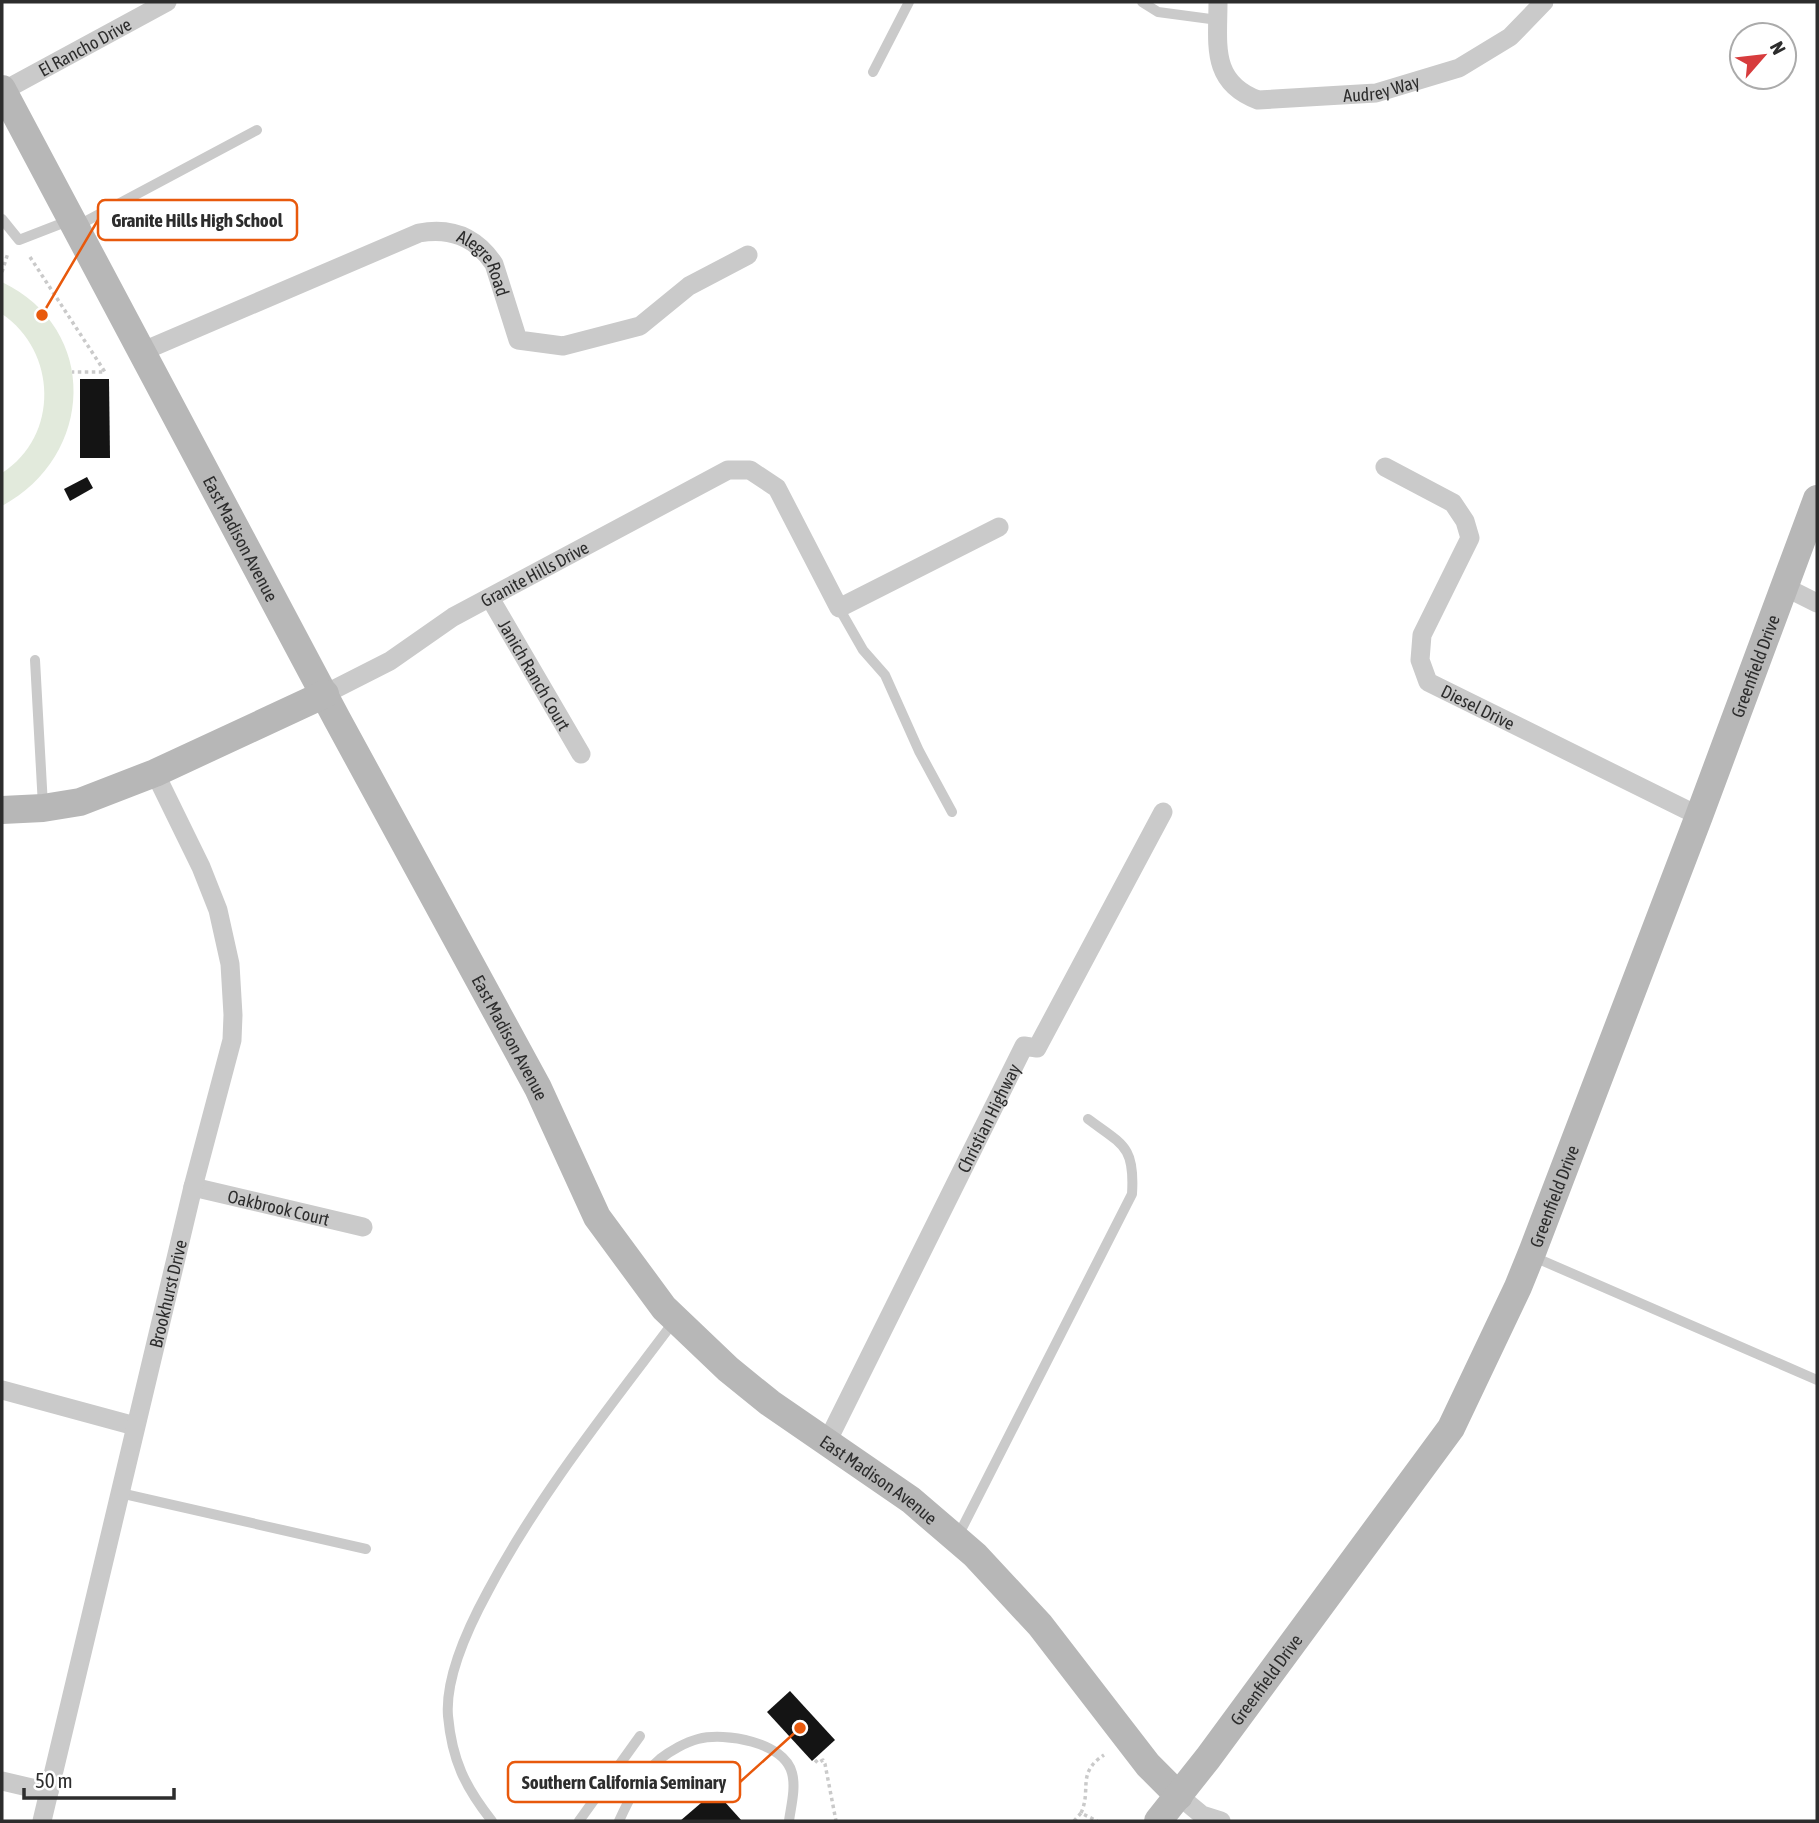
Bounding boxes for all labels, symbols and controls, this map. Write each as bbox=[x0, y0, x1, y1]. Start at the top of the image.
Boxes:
street label: El Rancho Drive bbox=[35, 13, 135, 80]
north arrow bbox=[1728, 21, 1798, 91]
text: N bbox=[1766, 38, 1790, 58]
street label: Audrey Way bbox=[1343, 70, 1422, 105]
callout: Granite Hills High School bbox=[98, 200, 297, 240]
text: Granite Hills High School bbox=[111, 209, 284, 231]
street label: Alegre Road bbox=[454, 225, 514, 298]
street label: East Madison Avenue bbox=[199, 472, 283, 605]
street label: Granite Hills Drive bbox=[477, 536, 592, 611]
street label: Greenfield Drive bbox=[1726, 612, 1783, 720]
street label: Janich Ranch Court bbox=[494, 616, 575, 734]
street label: Diesel Drive bbox=[1438, 680, 1518, 734]
street label: East Madison Avenue bbox=[468, 971, 552, 1103]
street label: Christian Highway bbox=[952, 1060, 1024, 1176]
street label: Greenfield Drive bbox=[1525, 1142, 1583, 1250]
street label: Oakbrook Court bbox=[226, 1185, 331, 1229]
street label: Brookhurst Drive bbox=[145, 1238, 191, 1350]
street label: East Madison Avenue bbox=[816, 1430, 942, 1528]
street label: Greenfield Drive bbox=[1225, 1630, 1306, 1729]
scale bar bbox=[24, 1756, 175, 1800]
callout: Southern California Seminary bbox=[508, 1762, 740, 1802]
text: 50 m bbox=[35, 1768, 73, 1792]
text: Southern California Seminary bbox=[522, 1771, 726, 1793]

